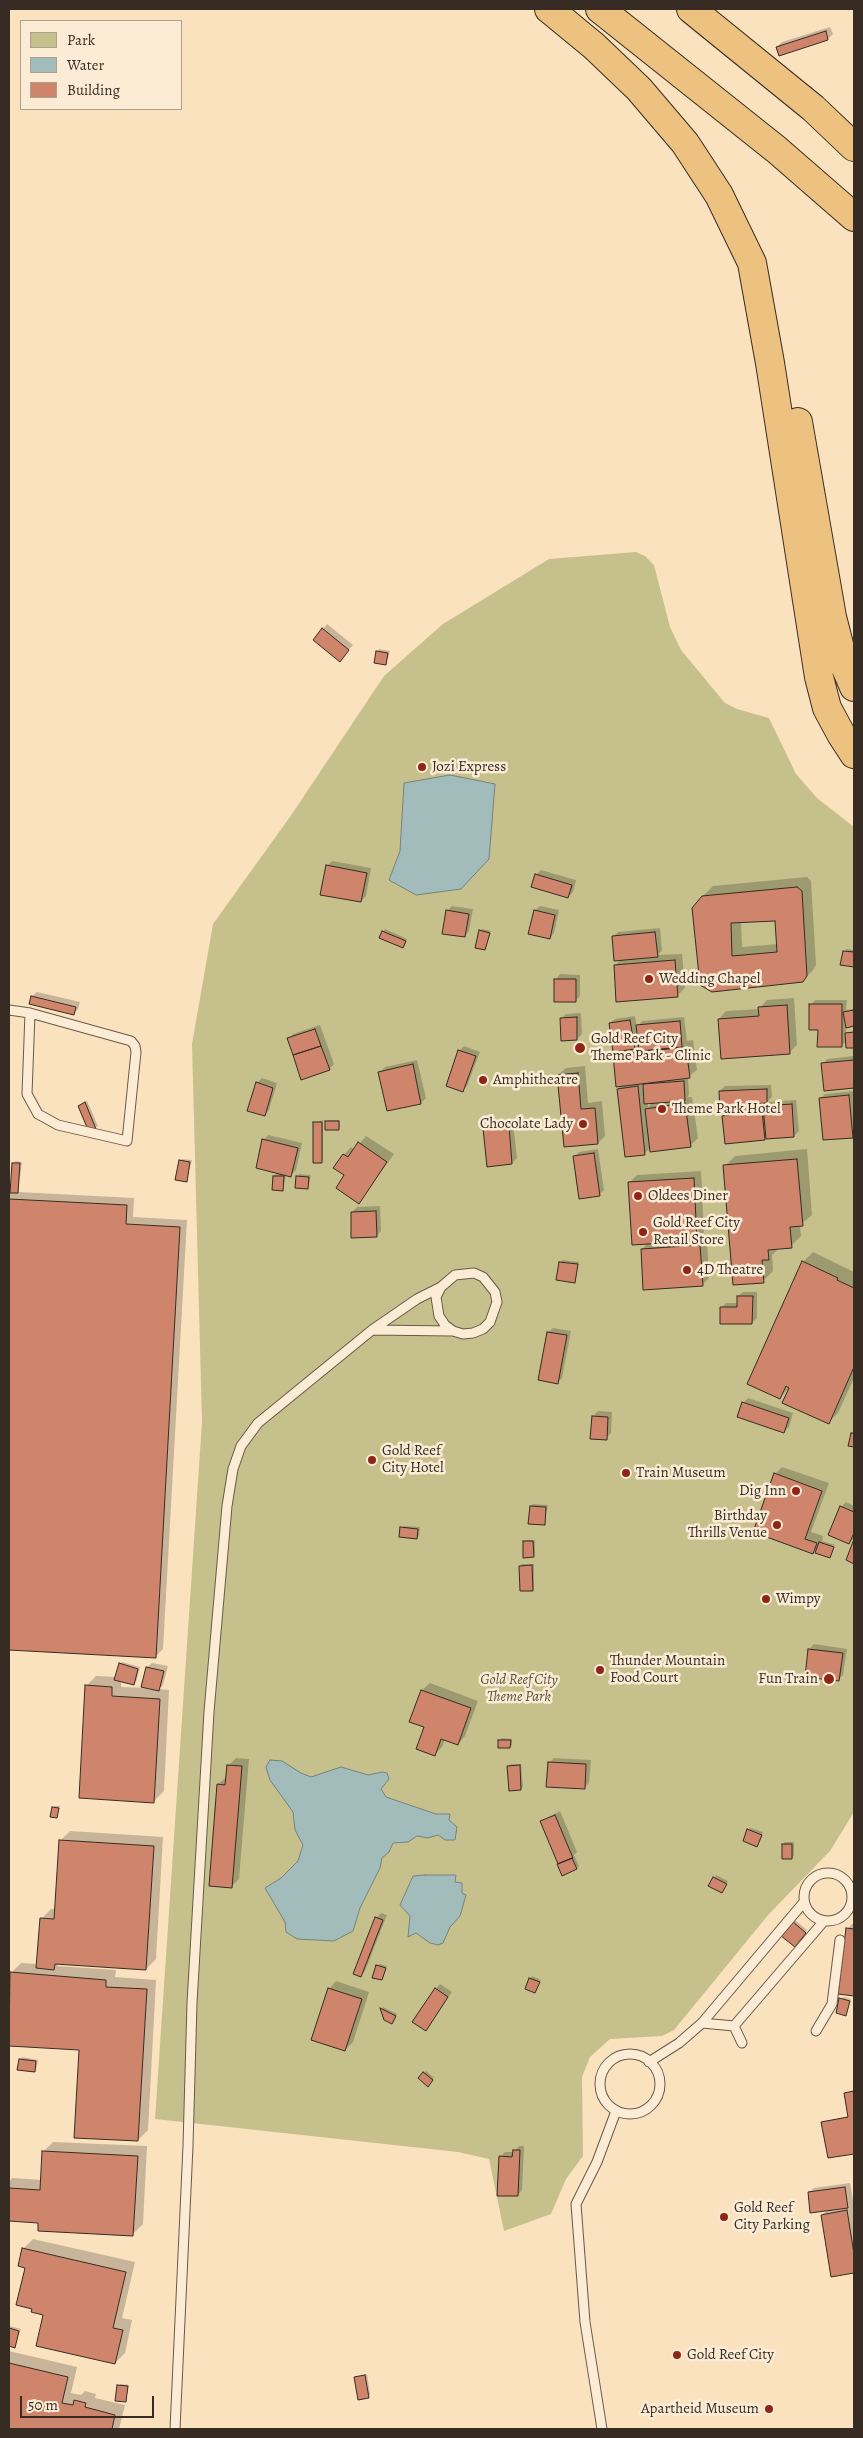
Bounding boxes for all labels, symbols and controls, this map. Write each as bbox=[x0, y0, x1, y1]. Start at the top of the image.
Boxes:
legend bbox=[20, 20, 182, 110]
text: Park bbox=[67, 30, 95, 50]
text: Water bbox=[67, 55, 104, 75]
text: Building bbox=[67, 80, 120, 100]
place label: Jozi Express bbox=[432, 758, 506, 776]
marker: Jozi Express bbox=[416, 761, 428, 773]
place label: Wedding Chapel bbox=[659, 970, 760, 988]
marker: Wedding Chapel bbox=[643, 973, 655, 985]
place label: Gold Reef City Theme Park - Clinic bbox=[591, 1030, 711, 1065]
marker: Gold Reef City Theme Park - Clinic bbox=[573, 1041, 587, 1055]
place label: Amphitheatre bbox=[493, 1071, 578, 1089]
marker: Amphitheatre bbox=[477, 1074, 489, 1086]
place label: Theme Park Hotel bbox=[672, 1100, 781, 1118]
marker: Theme Park Hotel bbox=[656, 1103, 668, 1115]
place label: Chocolate Lady bbox=[480, 1115, 573, 1133]
marker: Chocolate Lady bbox=[577, 1118, 589, 1130]
place label: Oldees Diner bbox=[648, 1187, 728, 1205]
marker: Oldees Diner bbox=[632, 1190, 644, 1202]
place label: Gold Reef City Retail Store bbox=[653, 1214, 740, 1249]
marker: Gold Reef City Retail Store bbox=[637, 1226, 649, 1238]
place label: 4D Theatre bbox=[697, 1261, 763, 1279]
marker: 4D Theatre bbox=[681, 1264, 693, 1276]
place label: Gold Reef City Hotel bbox=[382, 1442, 444, 1477]
marker: Gold Reef City Hotel bbox=[366, 1454, 378, 1466]
place label: Train Museum bbox=[636, 1464, 726, 1482]
marker: Train Museum bbox=[620, 1467, 632, 1479]
place label: Dig Inn bbox=[739, 1482, 786, 1500]
marker: Dig Inn bbox=[790, 1485, 802, 1497]
place label: Birthday Thrills Venue bbox=[688, 1507, 767, 1542]
marker: Birthday Thrills Venue bbox=[771, 1519, 783, 1531]
place label: Wimpy bbox=[776, 1590, 820, 1608]
marker: Wimpy bbox=[760, 1593, 772, 1605]
place label: Thunder Mountain Food Court bbox=[610, 1652, 725, 1687]
marker: Thunder Mountain Food Court bbox=[594, 1664, 606, 1676]
place label: Fun Train bbox=[758, 1670, 818, 1688]
park label: Gold Reef City Theme Park bbox=[480, 1671, 558, 1706]
marker: Fun Train bbox=[822, 1672, 836, 1686]
place label: Gold Reef City Parking bbox=[734, 2199, 810, 2234]
marker: Gold Reef City Parking bbox=[718, 2211, 730, 2223]
place label: Gold Reef City bbox=[687, 2346, 774, 2364]
marker: Gold Reef City bbox=[671, 2349, 683, 2361]
scale bar bbox=[22, 2386, 156, 2418]
text: 50 m bbox=[28, 2395, 58, 2415]
place label: Apartheid Museum bbox=[641, 2400, 759, 2418]
marker: Apartheid Museum bbox=[763, 2403, 775, 2415]

